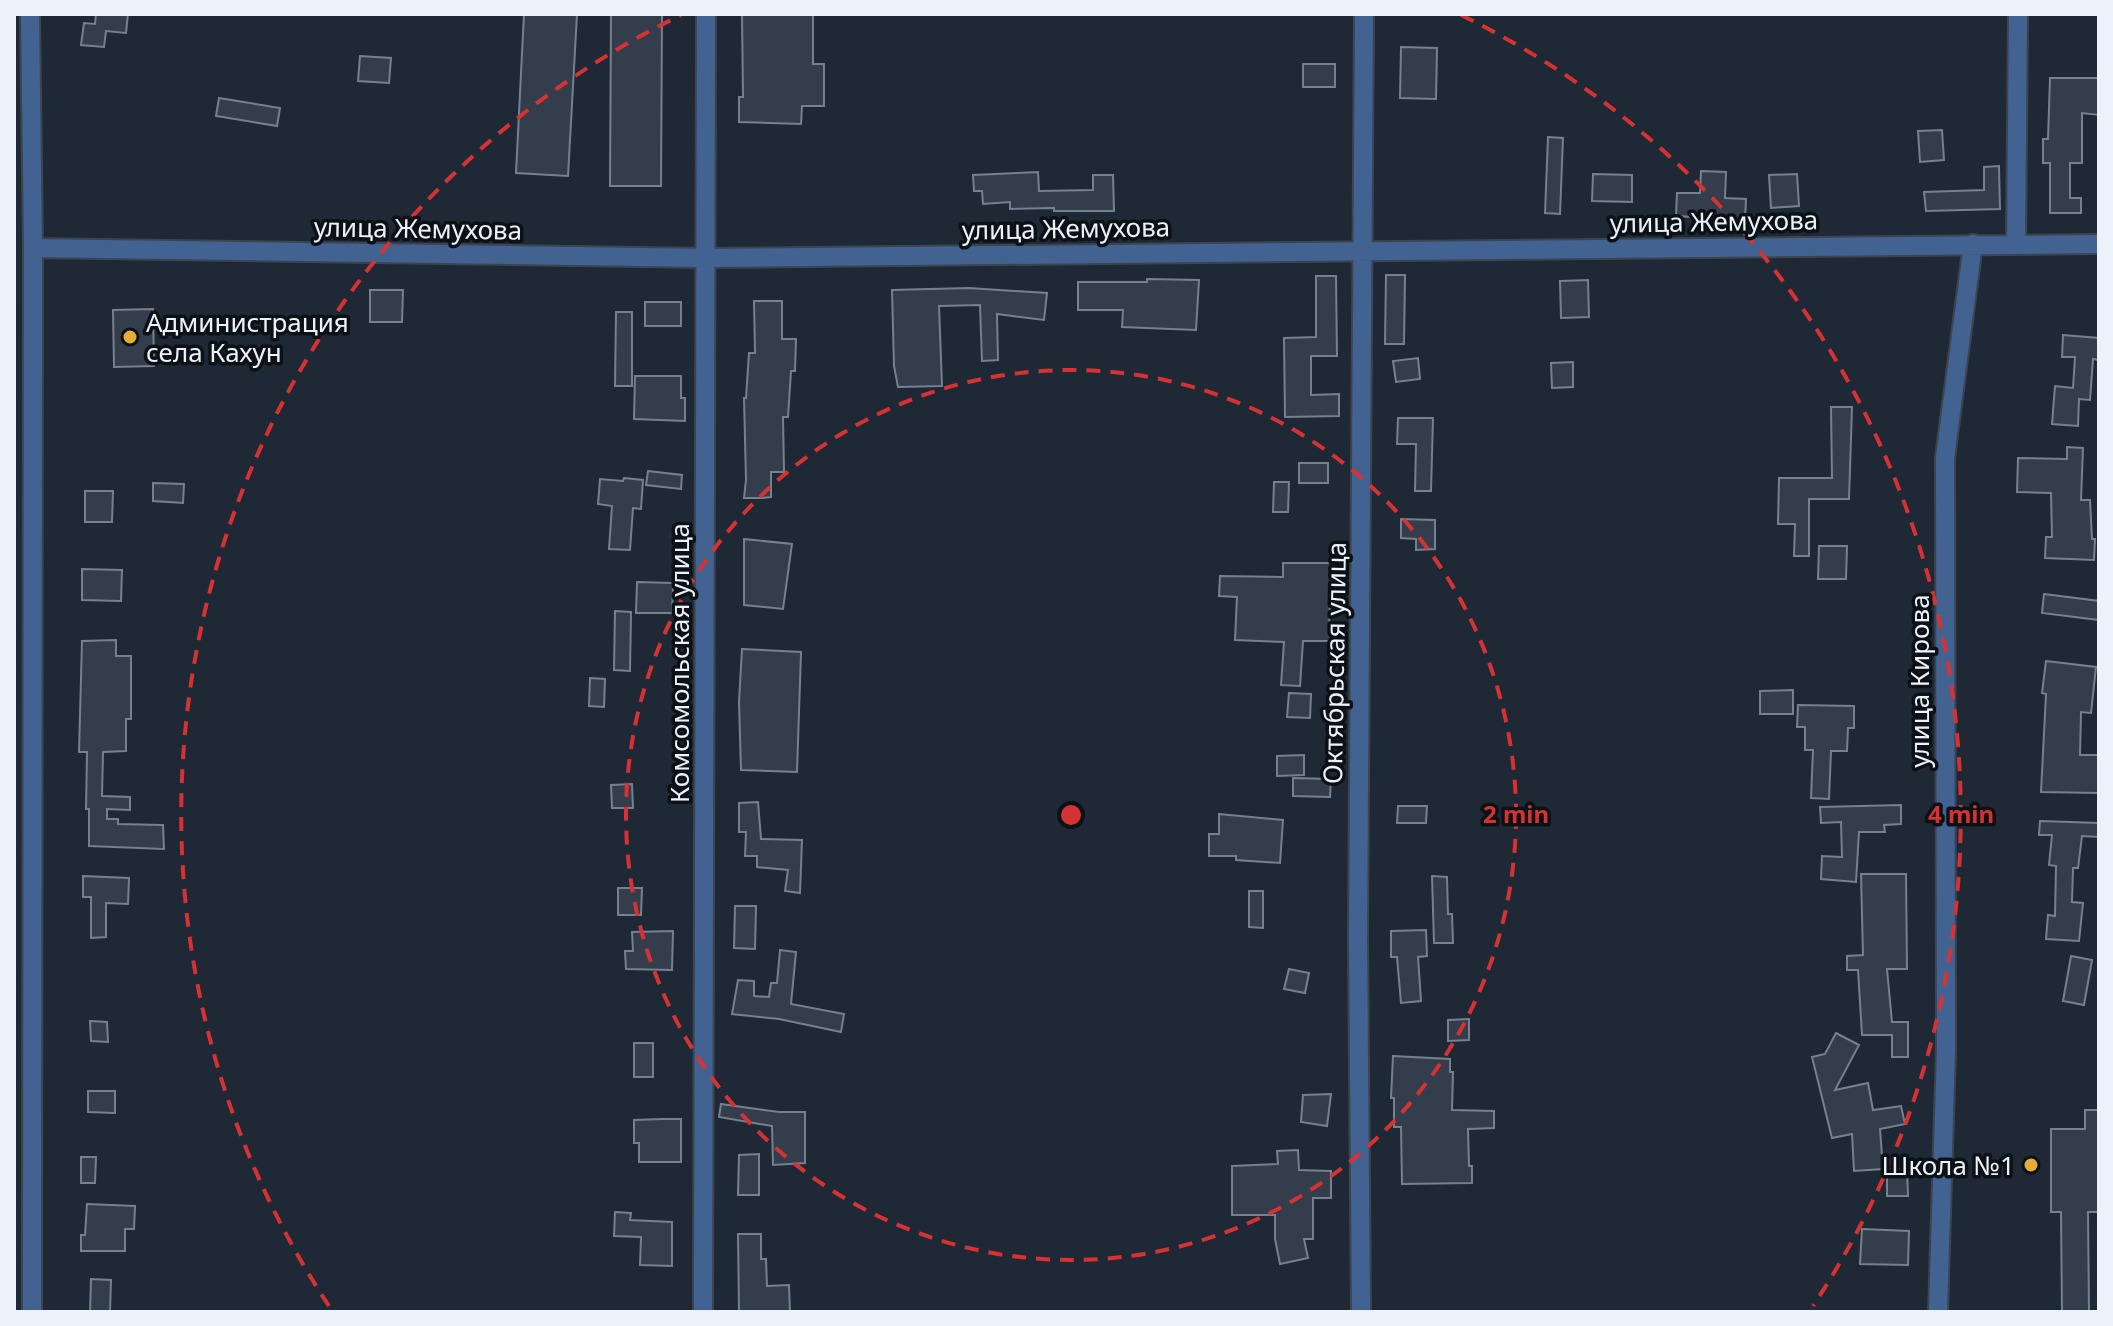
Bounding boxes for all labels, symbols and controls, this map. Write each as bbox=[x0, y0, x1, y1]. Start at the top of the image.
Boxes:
street label: улица Жемухова bbox=[1610, 201, 1818, 241]
street label: улица Жемухова bbox=[314, 208, 522, 248]
street label: улица Жемухова bbox=[962, 208, 1170, 248]
place label: Администрация села Кахун bbox=[146, 304, 349, 370]
marker: Администрация села Кахун bbox=[121, 328, 139, 346]
street label: Комсомольская улица bbox=[661, 523, 697, 803]
street label: Октябрьская улица bbox=[1314, 542, 1354, 784]
street label: улица Кирова bbox=[1901, 594, 1937, 768]
text: 2 min bbox=[1483, 797, 1549, 830]
text: 4 min bbox=[1928, 797, 1994, 830]
centre of rings bbox=[1057, 801, 1085, 829]
place label: Школа №1 bbox=[1881, 1147, 2015, 1183]
marker: Школа №1 bbox=[2022, 1156, 2040, 1174]

